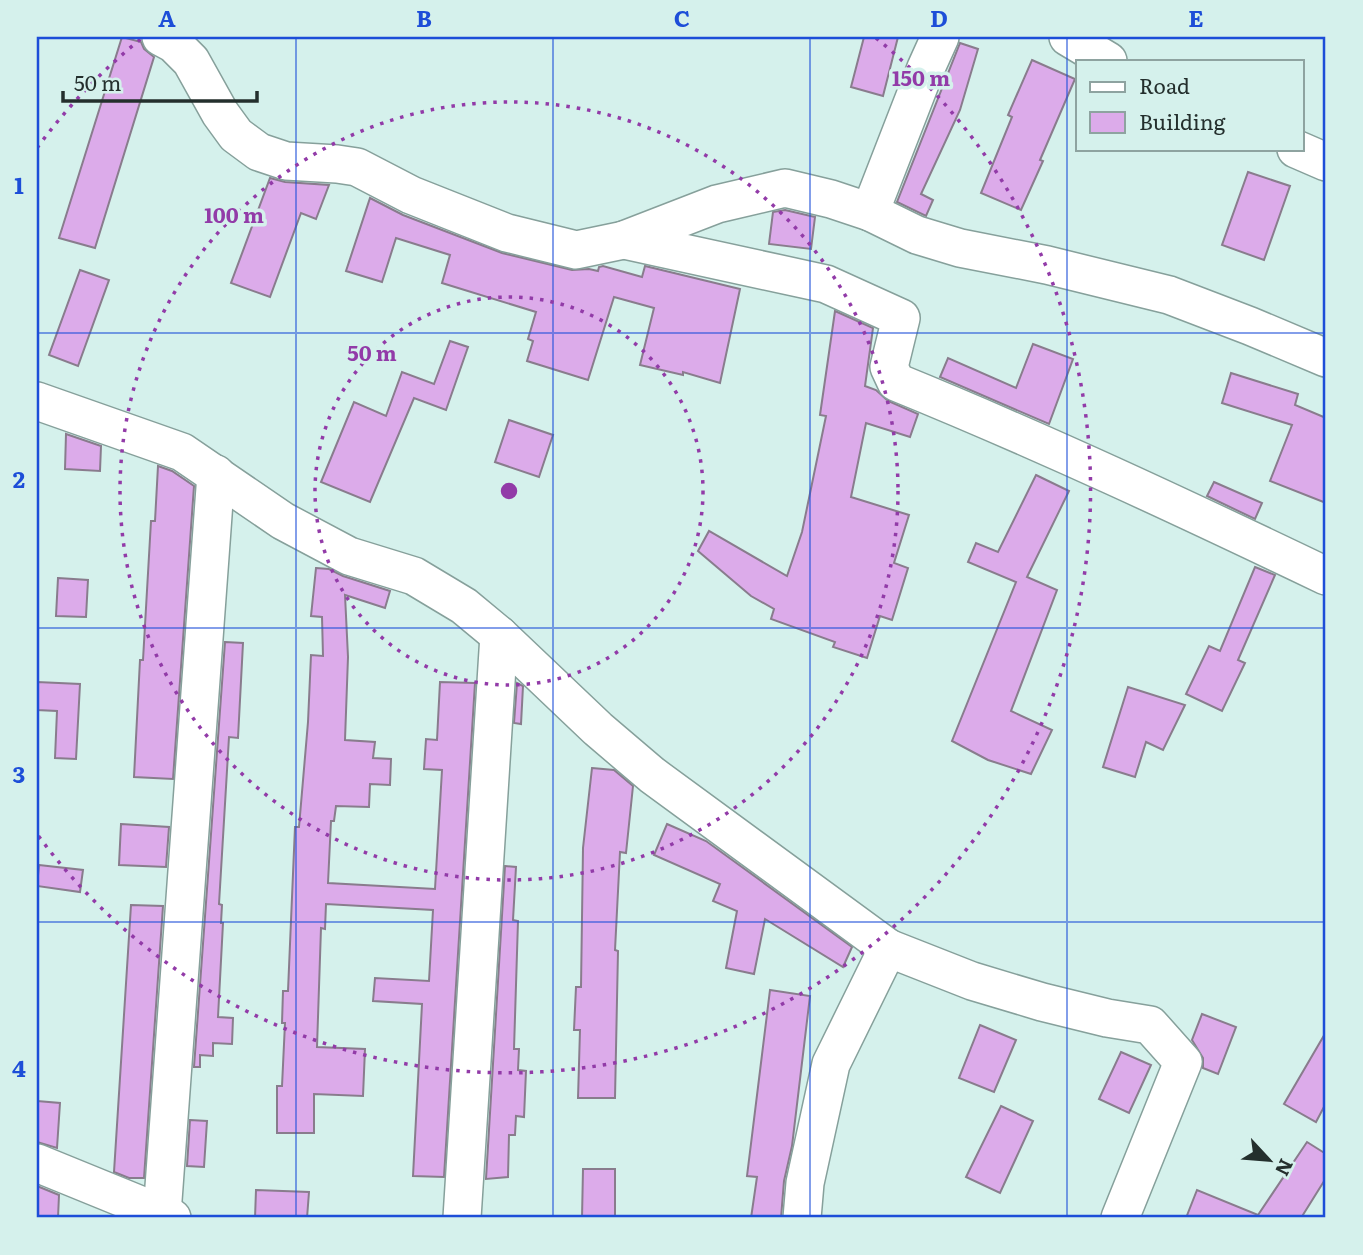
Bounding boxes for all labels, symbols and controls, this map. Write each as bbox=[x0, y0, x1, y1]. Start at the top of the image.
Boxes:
text: A bbox=[158, 0, 176, 34]
text: B bbox=[416, 0, 432, 34]
text: C bbox=[674, 0, 690, 34]
text: D bbox=[930, 0, 948, 34]
text: E bbox=[1188, 0, 1204, 34]
scale bar bbox=[63, 60, 257, 104]
legend bbox=[1076, 60, 1304, 150]
text: 150 m bbox=[892, 61, 950, 92]
text: 50 m bbox=[74, 66, 121, 97]
text: Road bbox=[1139, 69, 1190, 100]
text: Building bbox=[1139, 105, 1226, 136]
text: 1 bbox=[14, 167, 24, 201]
text: 100 m bbox=[204, 198, 264, 229]
text: 50 m bbox=[347, 336, 397, 367]
text: 2 bbox=[13, 461, 25, 495]
centre of rings bbox=[497, 479, 521, 503]
text: 3 bbox=[13, 756, 25, 790]
text: 4 bbox=[12, 1050, 26, 1084]
north arrow bbox=[1234, 1126, 1304, 1196]
text: N bbox=[1269, 1155, 1301, 1181]

